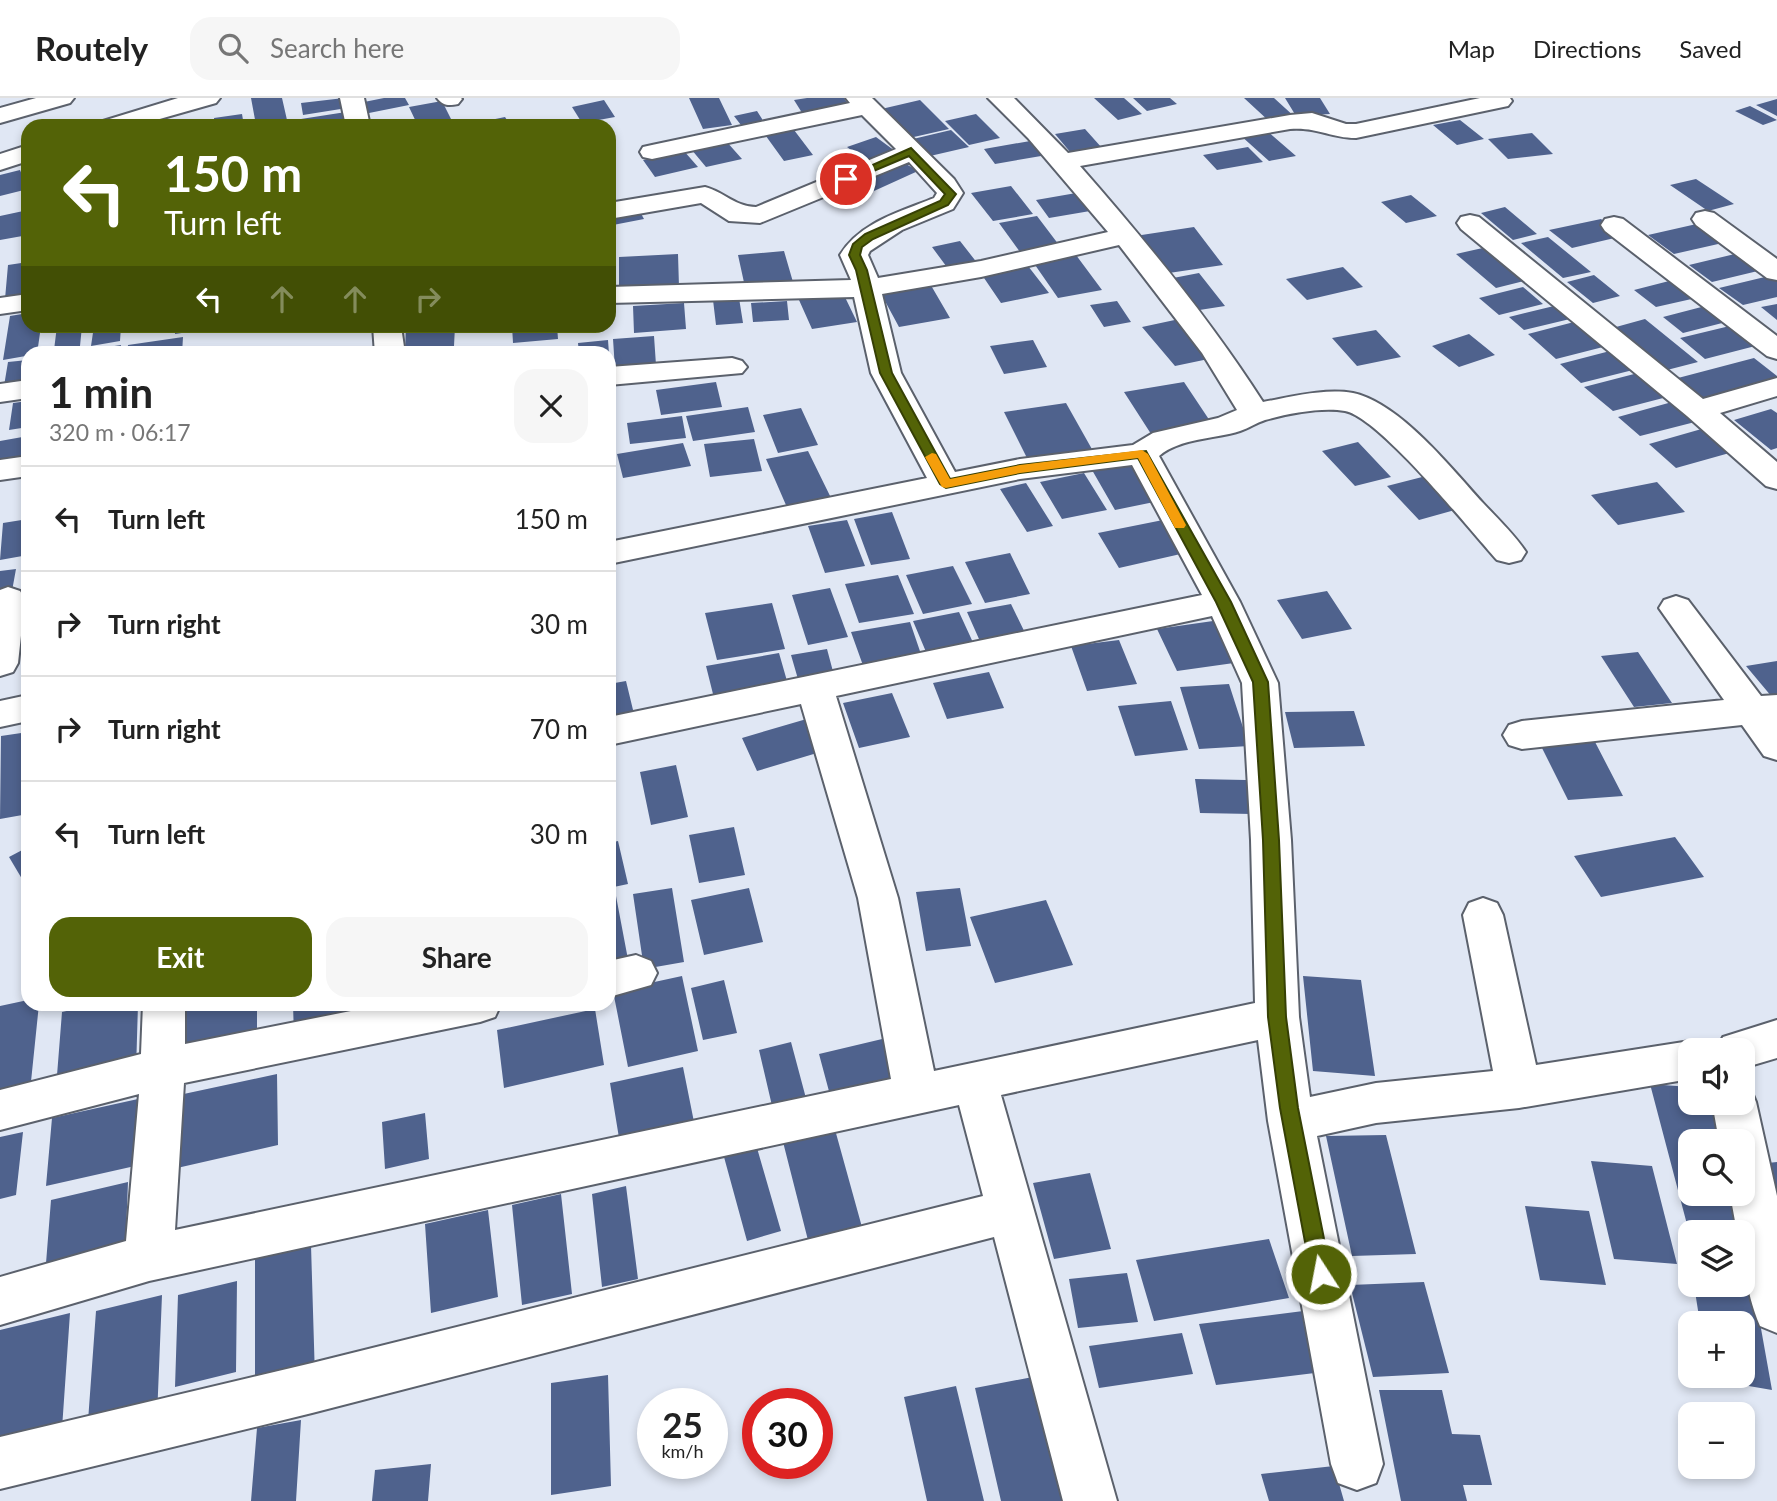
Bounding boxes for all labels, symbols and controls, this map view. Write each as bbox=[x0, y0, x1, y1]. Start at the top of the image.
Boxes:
search box bbox=[190, 17, 680, 80]
text: Routely bbox=[35, 28, 148, 68]
icon: search bbox=[214, 29, 252, 67]
text: Search here bbox=[270, 32, 404, 64]
text: Map bbox=[1448, 34, 1495, 63]
text: Directions bbox=[1533, 34, 1641, 63]
text: Saved bbox=[1679, 34, 1742, 63]
text: 150 m bbox=[164, 144, 302, 202]
icon: left bbox=[49, 147, 140, 238]
pin bbox=[816, 149, 876, 209]
icon: arrive bbox=[827, 160, 865, 198]
text: Turn left bbox=[164, 203, 281, 242]
icon: left bbox=[190, 280, 228, 318]
icon: ahead bbox=[263, 280, 301, 318]
icon: ahead bbox=[336, 280, 374, 318]
icon: right bbox=[409, 280, 447, 318]
text: 1 min bbox=[49, 367, 153, 417]
button: close bbox=[514, 369, 588, 443]
text: 320 m · 06:17 bbox=[49, 418, 191, 446]
icon: left bbox=[49, 500, 87, 538]
text: Turn left bbox=[108, 503, 205, 535]
text: 150 m bbox=[515, 503, 588, 535]
icon: right bbox=[49, 605, 87, 643]
text: Turn right bbox=[108, 608, 221, 640]
text: 30 m bbox=[530, 608, 588, 640]
icon: right bbox=[49, 710, 87, 748]
text: Turn right bbox=[108, 713, 221, 745]
text: 70 m bbox=[530, 713, 588, 745]
icon: left bbox=[49, 815, 87, 853]
text: Turn left bbox=[108, 818, 205, 850]
text: 30 m bbox=[530, 818, 588, 850]
button: Exit bbox=[49, 917, 312, 997]
button: Share bbox=[326, 917, 588, 997]
map controls bbox=[1678, 1038, 1755, 1479]
button: sound bbox=[1678, 1038, 1755, 1115]
button: search bbox=[1678, 1129, 1755, 1206]
button: layers bbox=[1678, 1220, 1755, 1297]
position arrow bbox=[1284, 1237, 1358, 1311]
button: + bbox=[1678, 1311, 1755, 1388]
speed limit sign: 30 bbox=[742, 1388, 833, 1479]
button: − bbox=[1678, 1402, 1755, 1479]
text: 25 bbox=[662, 1403, 703, 1445]
text: km/h bbox=[661, 1440, 704, 1462]

